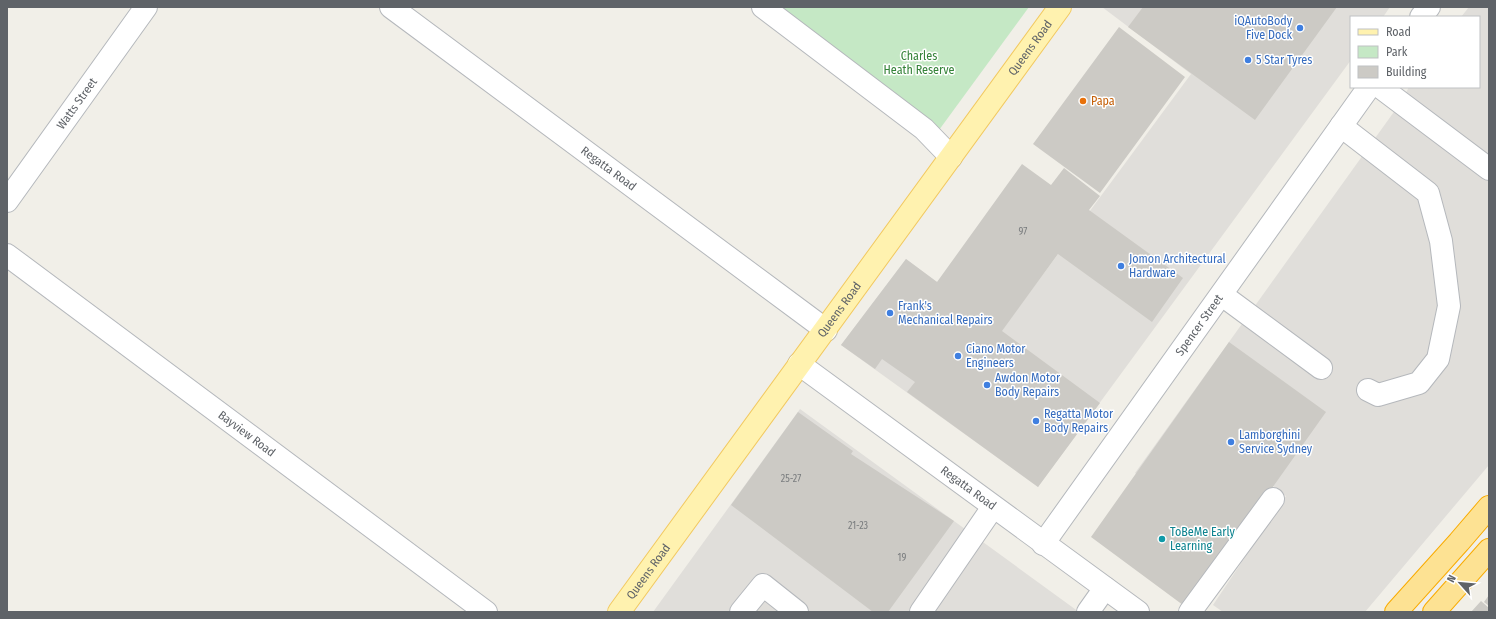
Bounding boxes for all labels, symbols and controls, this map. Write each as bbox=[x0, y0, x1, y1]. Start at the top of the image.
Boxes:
place label: iQAutoBody Five Dock bbox=[1234, 14, 1293, 42]
legend bbox=[1350, 16, 1480, 88]
street label: Queens Road bbox=[1005, 18, 1055, 78]
marker: iQAutoBody Five Dock bbox=[1295, 23, 1305, 33]
text: Road bbox=[1386, 25, 1411, 39]
text: Park bbox=[1386, 45, 1408, 59]
park label: Charles Heath Reserve bbox=[884, 49, 954, 77]
place label: 5 Star Tyres bbox=[1256, 53, 1312, 67]
marker: 5 Star Tyres bbox=[1243, 55, 1253, 65]
text: Building bbox=[1386, 65, 1427, 79]
street label: Watts Street bbox=[54, 75, 100, 132]
place label: Papa bbox=[1091, 94, 1115, 108]
marker: Papa bbox=[1078, 96, 1088, 106]
street label: Regatta Road bbox=[578, 144, 639, 194]
house number: 97 bbox=[1019, 226, 1027, 238]
place label: Jomon Architectural Hardware bbox=[1129, 252, 1226, 280]
marker: Jomon Architectural Hardware bbox=[1116, 261, 1126, 271]
street label: Queens Road bbox=[815, 279, 864, 340]
street label: Spencer Street bbox=[1173, 292, 1226, 358]
place label: Frank's Mechanical Repairs bbox=[898, 299, 993, 327]
marker: Frank's Mechanical Repairs bbox=[885, 308, 895, 318]
place label: Ciano Motor Engineers bbox=[966, 342, 1026, 370]
marker: Ciano Motor Engineers bbox=[953, 351, 963, 361]
place label: Awdon Motor Body Repairs bbox=[995, 371, 1061, 399]
marker: Awdon Motor Body Repairs bbox=[982, 380, 992, 390]
place label: Regatta Motor Body Repairs bbox=[1044, 407, 1114, 435]
street label: Bayview Road bbox=[215, 408, 278, 459]
marker: Regatta Motor Body Repairs bbox=[1031, 416, 1041, 426]
place label: Lamborghini Service Sydney bbox=[1239, 428, 1313, 456]
marker: Lamborghini Service Sydney bbox=[1226, 437, 1236, 447]
street label: Regatta Road bbox=[938, 463, 999, 513]
house number: 25-27 bbox=[781, 473, 801, 485]
house number: 21-23 bbox=[848, 520, 869, 532]
place label: ToBeMe Early Learning bbox=[1170, 525, 1236, 553]
marker: ToBeMe Early Learning bbox=[1157, 534, 1167, 544]
street label: Queens Road bbox=[624, 541, 673, 602]
house number: 19 bbox=[898, 552, 907, 564]
north arrow bbox=[1440, 563, 1480, 603]
text: N bbox=[1444, 573, 1459, 585]

